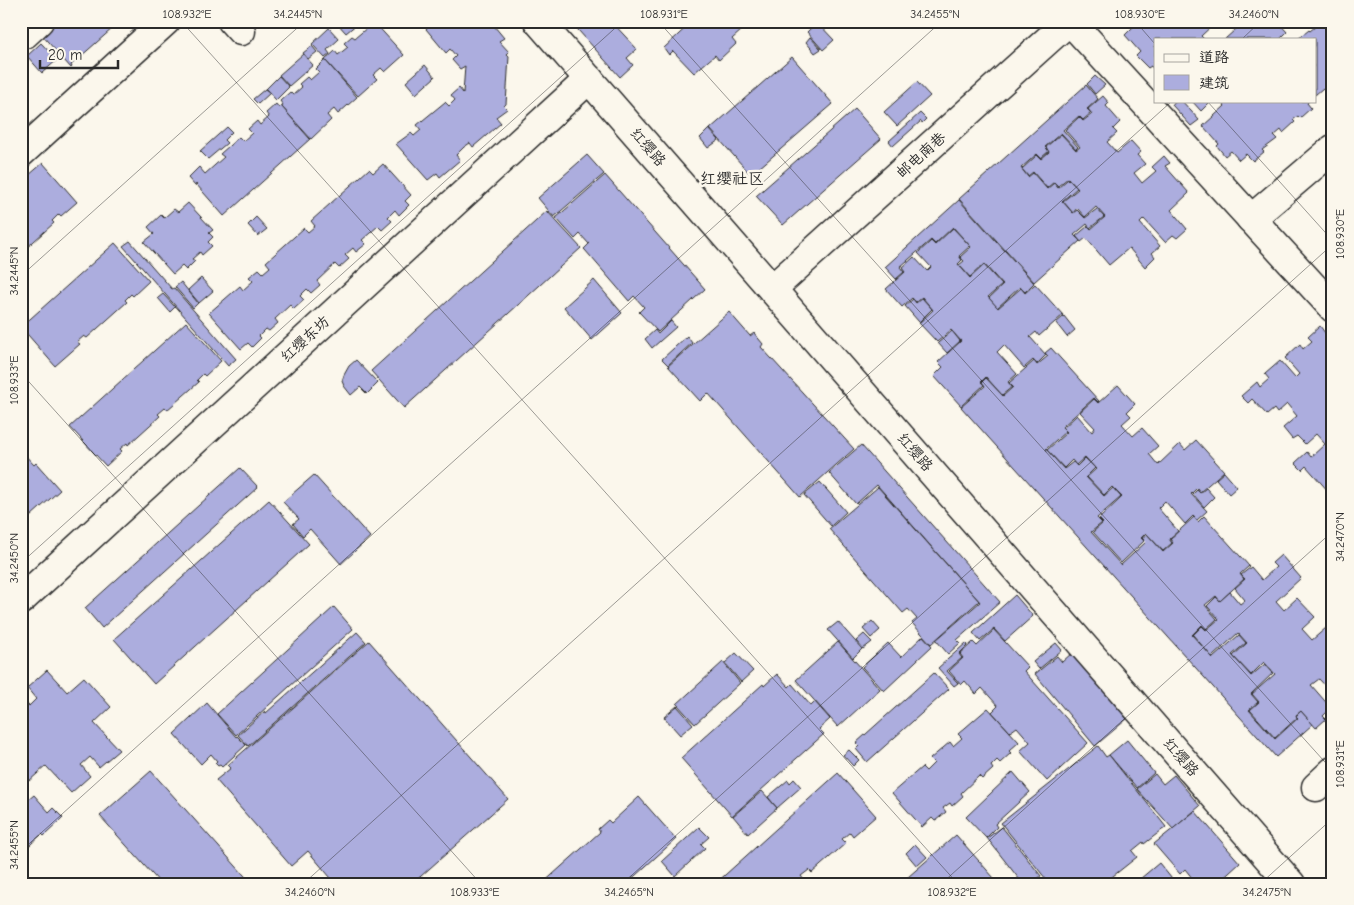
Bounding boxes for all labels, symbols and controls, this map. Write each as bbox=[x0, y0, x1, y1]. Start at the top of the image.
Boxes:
text: 108.932°E bbox=[163, 7, 212, 21]
text: 34.2445°N bbox=[274, 7, 322, 21]
text: 108.931°E bbox=[640, 7, 688, 21]
text: 34.2455°N bbox=[910, 7, 960, 21]
text: 108.930°E bbox=[1115, 7, 1165, 21]
text: 34.2460°N bbox=[1229, 7, 1279, 21]
scale bar bbox=[40, 38, 118, 70]
legend bbox=[1154, 38, 1316, 102]
text: 20 m bbox=[48, 46, 82, 64]
text: 道路 bbox=[1199, 48, 1229, 66]
text: 建筑 bbox=[1199, 74, 1229, 92]
street label: 红缨路 bbox=[626, 124, 670, 170]
street label: 邮电南巷 bbox=[893, 128, 949, 182]
district label: 红缨社区 bbox=[700, 170, 764, 188]
text: 108.930°E bbox=[1333, 209, 1347, 259]
text: 34.2445°N bbox=[7, 247, 21, 295]
street label: 红缨东坊 bbox=[277, 312, 333, 366]
text: 108.933°E bbox=[7, 356, 21, 404]
street label: 红缨路 bbox=[893, 429, 937, 475]
text: 34.2470°N bbox=[1333, 512, 1347, 562]
text: 34.2450°N bbox=[7, 533, 21, 583]
street label: 红缨路 bbox=[1159, 734, 1203, 780]
text: 108.931°E bbox=[1333, 740, 1347, 788]
text: 34.2455°N bbox=[7, 820, 21, 870]
text: 34.2460°N bbox=[285, 885, 335, 899]
text: 108.933°E bbox=[451, 885, 499, 899]
text: 34.2465°N bbox=[604, 885, 654, 899]
text: 108.932°E bbox=[928, 885, 977, 899]
text: 34.2475°N bbox=[1243, 885, 1291, 899]

